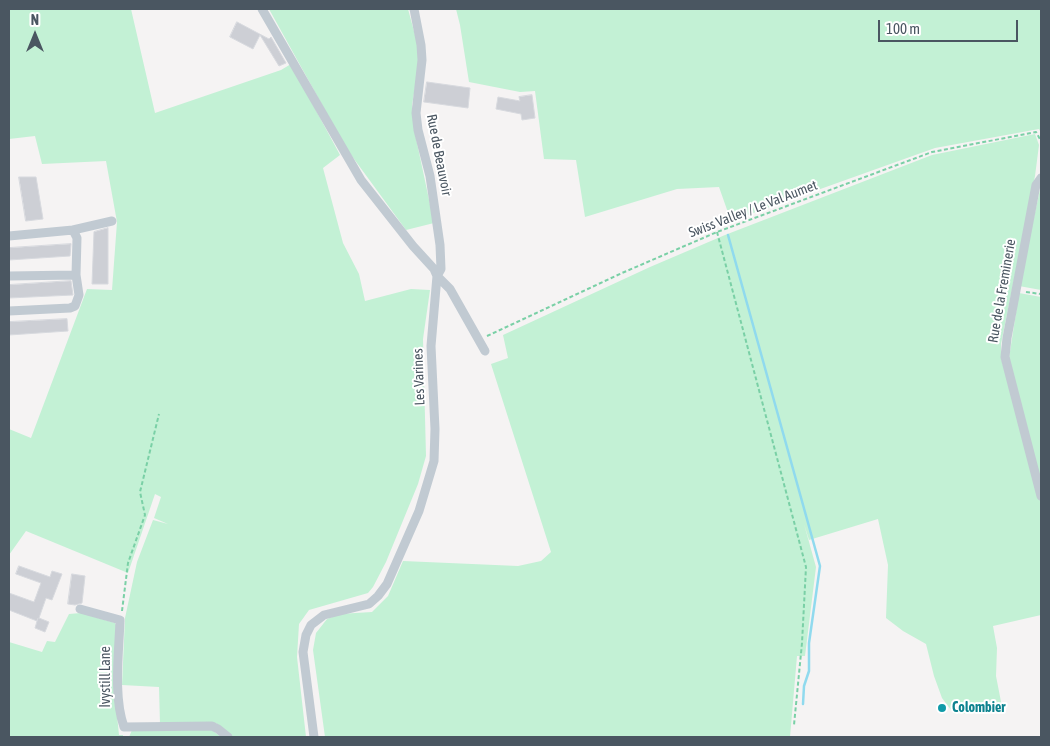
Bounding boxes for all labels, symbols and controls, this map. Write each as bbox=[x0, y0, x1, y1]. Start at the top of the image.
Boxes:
north arrow bbox=[10, 10, 60, 60]
scale bar bbox=[880, 10, 1020, 42]
text: N bbox=[31, 12, 39, 28]
text: 100 m bbox=[886, 20, 920, 37]
street label: Rue de Beauvoir bbox=[423, 113, 455, 197]
street label: Swiss Valley / Le Val Aumet bbox=[686, 177, 820, 241]
street label: Rue de la Freminerie bbox=[985, 238, 1019, 344]
street label: Les Varines bbox=[410, 348, 428, 406]
street label: Ivystill Lane bbox=[98, 646, 114, 708]
place label: Colombier bbox=[952, 700, 1005, 716]
marker: Colombier bbox=[936, 702, 948, 714]

